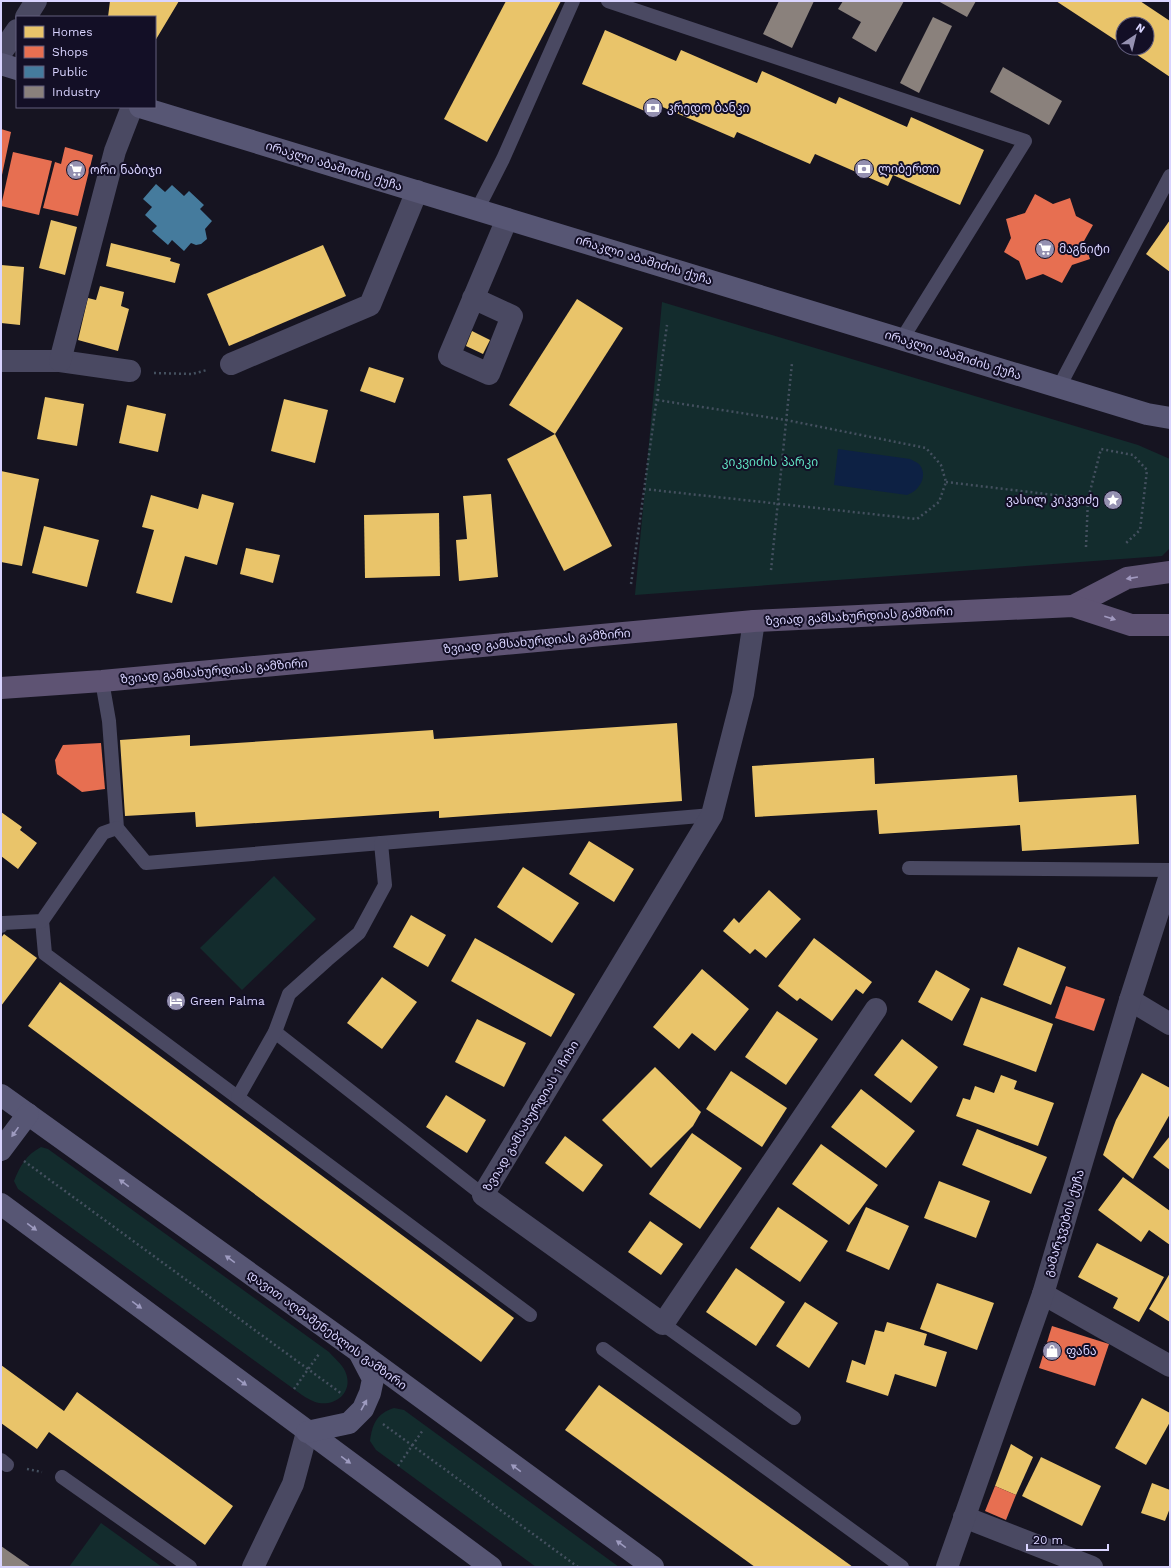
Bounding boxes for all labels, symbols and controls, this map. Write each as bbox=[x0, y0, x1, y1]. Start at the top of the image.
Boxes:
legend bbox=[16, 16, 156, 108]
north arrow bbox=[1115, 16, 1155, 56]
text: N bbox=[1133, 21, 1148, 36]
text: Homes bbox=[52, 25, 93, 39]
text: Shops bbox=[52, 45, 88, 59]
text: Public bbox=[52, 65, 88, 79]
text: Industry bbox=[52, 85, 101, 99]
bank icon: კრედო ბანკი bbox=[642, 97, 664, 119]
place label: კრედო ბანკი bbox=[667, 101, 750, 116]
street label: ირაკლი აბაშიძის ქუჩა bbox=[264, 139, 404, 194]
bank icon: ლიბერთი bbox=[853, 158, 875, 180]
supermarket icon: ორი ნაბიჯი bbox=[65, 159, 87, 181]
place label: ლიბერთი bbox=[878, 162, 939, 177]
place label: ორი ნაბიჯი bbox=[90, 163, 162, 177]
street label: ირაკლი აბაშიძის ქუჩა bbox=[574, 233, 714, 288]
supermarket icon: მაგნიტი bbox=[1034, 238, 1056, 260]
place label: მაგნიტი bbox=[1059, 242, 1110, 256]
street label: ირაკლი აბაშიძის ქუჩა bbox=[883, 328, 1023, 383]
park label: კიკვიძის პარკი bbox=[722, 455, 818, 469]
place icon: ვასილ კიკვიძე bbox=[1102, 489, 1124, 511]
place label: ვასილ კიკვიძე bbox=[1006, 493, 1099, 508]
one-way arrow bbox=[1125, 575, 1138, 581]
street label: ზვიად გამსახურდიას გამზირი bbox=[765, 604, 953, 629]
one-way arrow bbox=[1104, 615, 1116, 621]
street label: ზვიად გამსახურდიას გამზირი bbox=[443, 626, 631, 657]
street label: ზვიად გამსახურდიას გამზირი bbox=[120, 656, 308, 687]
hotel icon: Green Palma bbox=[165, 990, 187, 1012]
place label: Green Palma bbox=[190, 994, 265, 1008]
street label: ზვიად გამსახურდიას 1 ჩიხი bbox=[480, 1038, 582, 1194]
one-way arrow bbox=[11, 1127, 19, 1138]
street label: გამარჯვების ქუჩა bbox=[1041, 1168, 1087, 1278]
one-way arrow bbox=[119, 1179, 130, 1187]
one-way arrow bbox=[27, 1223, 38, 1232]
one-way arrow bbox=[224, 1255, 235, 1263]
street label: დავით აღმაშენებლის გამზირი bbox=[244, 1267, 410, 1393]
one-way arrow bbox=[132, 1300, 142, 1308]
shop icon: ფანა bbox=[1041, 1340, 1063, 1362]
place label: ფანა bbox=[1066, 1344, 1097, 1358]
one-way arrow bbox=[236, 1378, 247, 1386]
one-way arrow bbox=[361, 1399, 367, 1411]
one-way arrow bbox=[340, 1456, 351, 1464]
one-way arrow bbox=[511, 1464, 521, 1472]
scale bar bbox=[1027, 1526, 1108, 1552]
text: 20 m bbox=[1033, 1533, 1063, 1547]
one-way arrow bbox=[616, 1540, 626, 1548]

